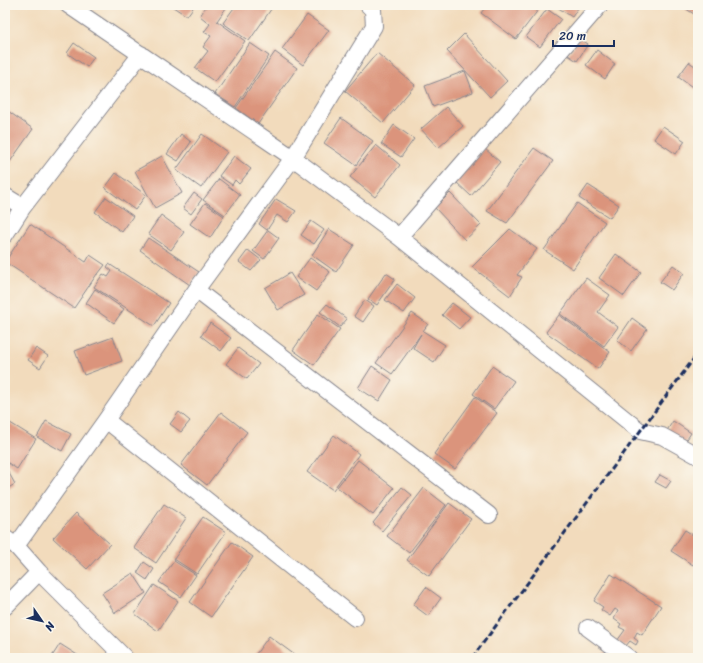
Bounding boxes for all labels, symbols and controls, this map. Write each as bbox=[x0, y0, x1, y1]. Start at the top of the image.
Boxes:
scale bar bbox=[553, 22, 614, 48]
text: 20 m bbox=[559, 25, 586, 47]
north arrow bbox=[22, 601, 62, 641]
text: N bbox=[40, 617, 60, 635]

